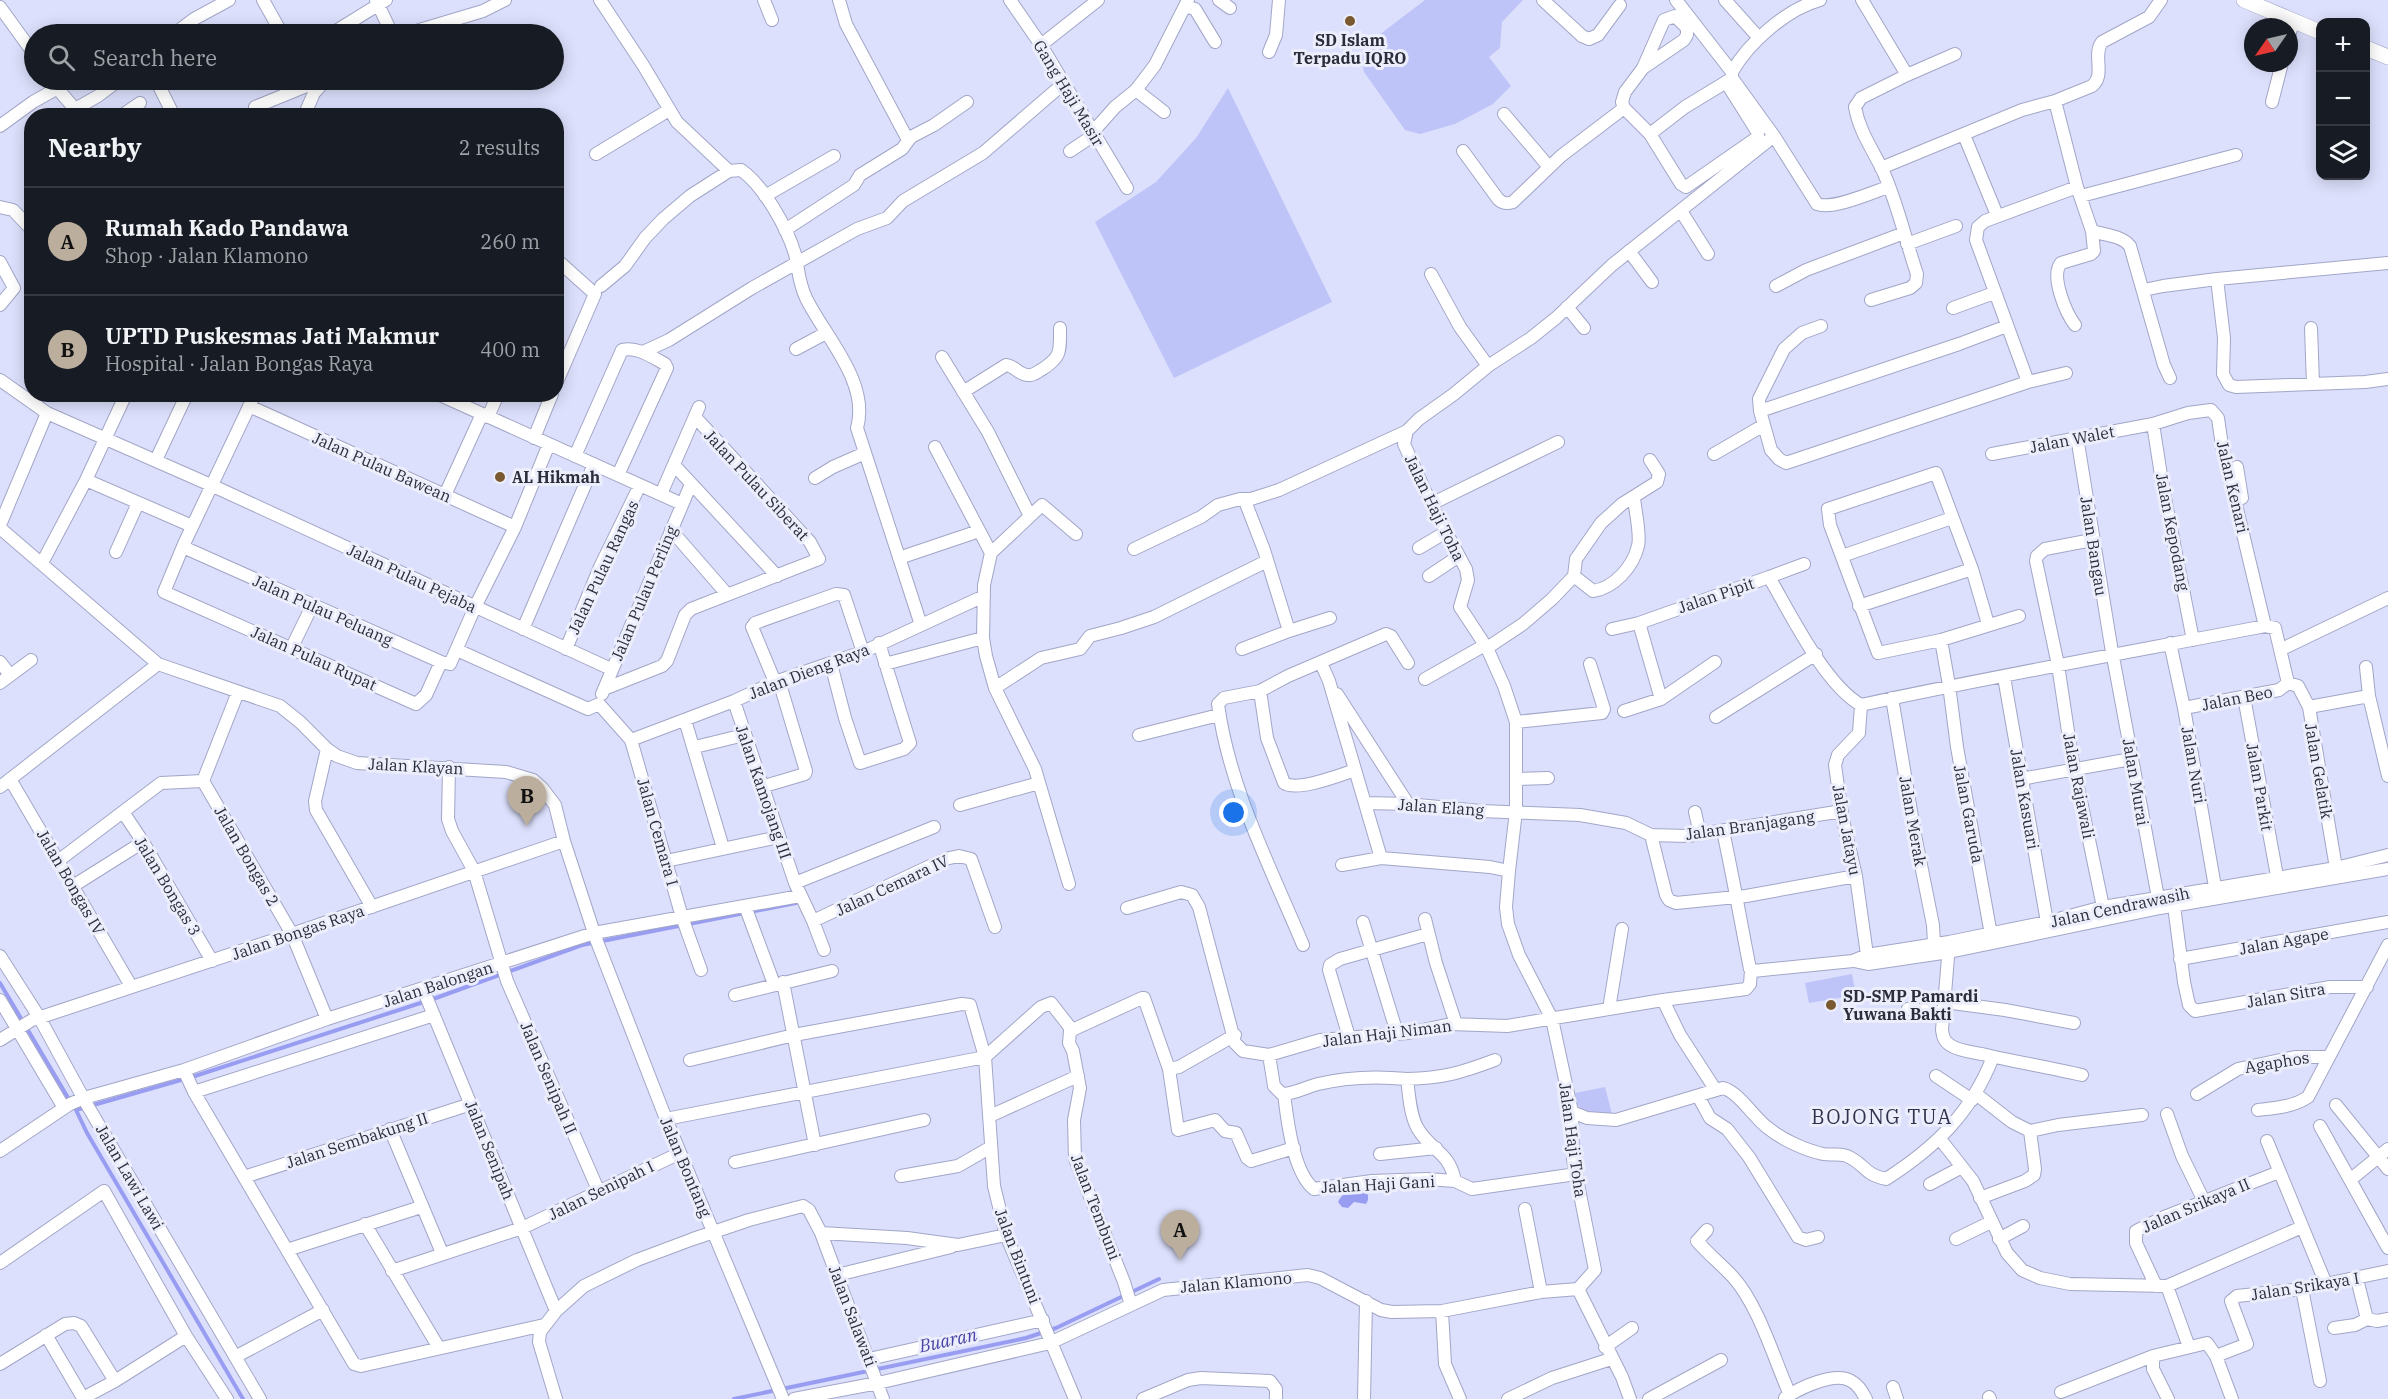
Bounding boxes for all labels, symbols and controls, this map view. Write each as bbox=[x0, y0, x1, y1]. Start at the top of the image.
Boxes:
marker: SD Islam Terpadu IQRO bbox=[1343, 14, 1357, 28]
north arrow bbox=[2244, 18, 2298, 72]
map controls bbox=[2316, 18, 2370, 180]
button: + bbox=[2316, 18, 2370, 72]
search box bbox=[24, 24, 564, 90]
place label: SD Islam Terpadu IQRO bbox=[1293, 30, 1407, 68]
street label: Gang Haji Masir bbox=[1029, 36, 1109, 150]
icon: search bbox=[45, 41, 78, 74]
text: Search here bbox=[93, 43, 217, 72]
button: − bbox=[2316, 72, 2370, 126]
button: layers bbox=[2316, 126, 2370, 180]
text: Nearby bbox=[48, 130, 142, 164]
text: 2 results bbox=[459, 134, 540, 161]
text: Rumah Kado Pandawa bbox=[105, 213, 349, 242]
text: A bbox=[61, 228, 74, 255]
text: 260 m bbox=[480, 228, 540, 255]
text: Shop · Jalan Klamono bbox=[105, 242, 308, 269]
text: UPTD Puskesmas Jati Makmur bbox=[105, 321, 439, 350]
text: B bbox=[60, 336, 75, 363]
text: 400 m bbox=[480, 336, 540, 363]
text: Hospital · Jalan Bongas Raya bbox=[105, 350, 373, 377]
street label: Jalan Walet bbox=[2028, 421, 2116, 457]
street label: Jalan Pulau Siberat bbox=[700, 425, 814, 545]
street label: Jalan Pulau Bawean bbox=[310, 427, 454, 507]
street label: Jalan Kenari bbox=[2213, 439, 2253, 535]
street label: Jalan Haji Toha bbox=[1401, 452, 1469, 565]
place label: AL Hikmah bbox=[512, 467, 600, 487]
marker: AL Hikmah bbox=[493, 470, 507, 484]
street label: Jalan Kepodang bbox=[2152, 471, 2194, 593]
street label: Jalan Bangau bbox=[2076, 495, 2112, 597]
street label: Jalan Pulau Rangas bbox=[563, 497, 643, 637]
street label: Jalan Pulau Perling bbox=[607, 522, 682, 663]
street label: Jalan Pulau Pejaba bbox=[344, 539, 480, 617]
street label: Jalan Pulau Peluang bbox=[250, 570, 396, 650]
street label: Jalan Pipit bbox=[1675, 573, 1757, 617]
street label: Jalan Pulau Rupat bbox=[248, 621, 380, 695]
street label: Jalan Dieng Raya bbox=[746, 639, 872, 703]
street label: Jalan Beo bbox=[2200, 681, 2274, 715]
street label: Jalan Kamojang III bbox=[732, 722, 796, 862]
street label: Jalan Gelatik bbox=[2301, 722, 2337, 821]
street label: Jalan Nuri bbox=[2177, 725, 2211, 805]
street label: Jalan Rajawali bbox=[2059, 731, 2099, 841]
street label: Jalan Murai bbox=[2118, 737, 2154, 827]
street label: Jalan Parkit bbox=[2242, 741, 2278, 833]
street label: Jalan Kasuari bbox=[2006, 747, 2044, 851]
street label: Jalan Klayan bbox=[368, 754, 464, 778]
street label: Jalan Garuda bbox=[1950, 763, 1988, 865]
street label: Jalan Merak bbox=[1895, 774, 1931, 868]
pin: B bbox=[508, 776, 546, 826]
street label: Jalan Cemara I bbox=[633, 776, 683, 888]
street label: Jalan Jatayu bbox=[1828, 783, 1866, 877]
street label: Jalan Elang bbox=[1397, 794, 1485, 820]
your location bbox=[1219, 798, 1248, 827]
street label: Jalan Bongas 2 bbox=[210, 803, 284, 909]
street label: Jalan Branjagang bbox=[1684, 806, 1816, 844]
street label: Jalan Bongas IV bbox=[33, 826, 109, 939]
street label: Jalan Bongas 3 bbox=[131, 833, 205, 939]
street label: Jalan Cemara IV bbox=[833, 850, 952, 920]
street label: Jalan Cendrawasih bbox=[2049, 882, 2191, 932]
street label: Jalan Bongas Raya bbox=[229, 900, 367, 964]
street label: Jalan Agape bbox=[2238, 923, 2330, 959]
street label: Jalan Balongan bbox=[380, 957, 496, 1011]
street label: Jalan Sitra bbox=[2245, 978, 2327, 1012]
place label: SD-SMP Pamardi Yuwana Bakti bbox=[1843, 986, 1978, 1024]
marker: SD-SMP Pamardi Yuwana Bakti bbox=[1824, 998, 1838, 1012]
street label: Jalan Haji Niman bbox=[1321, 1015, 1453, 1051]
street label: Jalan Senipah II bbox=[516, 1019, 582, 1137]
street label: Agaphos bbox=[2243, 1047, 2311, 1077]
street label: Jalan Haji Toha bbox=[1555, 1081, 1591, 1199]
street label: Jalan Senipah bbox=[461, 1097, 519, 1203]
district label: BOJONG TUA bbox=[1811, 1103, 1953, 1130]
street label: Jalan Sembakung II bbox=[284, 1108, 430, 1172]
street label: Jalan Bontang bbox=[656, 1114, 716, 1220]
street label: Jalan Lawi Lawi bbox=[92, 1121, 168, 1233]
street label: Jalan Tembuni bbox=[1067, 1151, 1125, 1263]
street label: Jalan Senipah I bbox=[545, 1156, 657, 1224]
street label: Jalan Haji Gani bbox=[1321, 1171, 1435, 1197]
street label: Jalan Srikaya II bbox=[2139, 1173, 2253, 1237]
street label: Jalan Bintuni bbox=[991, 1206, 1045, 1306]
pin: A bbox=[1160, 1210, 1200, 1260]
street label: Jalan Salawati bbox=[825, 1263, 881, 1369]
street label: Jalan Klamono bbox=[1179, 1267, 1293, 1297]
street label: Jalan Srikaya I bbox=[2249, 1268, 2361, 1304]
water label: Buaran bbox=[916, 1323, 980, 1358]

